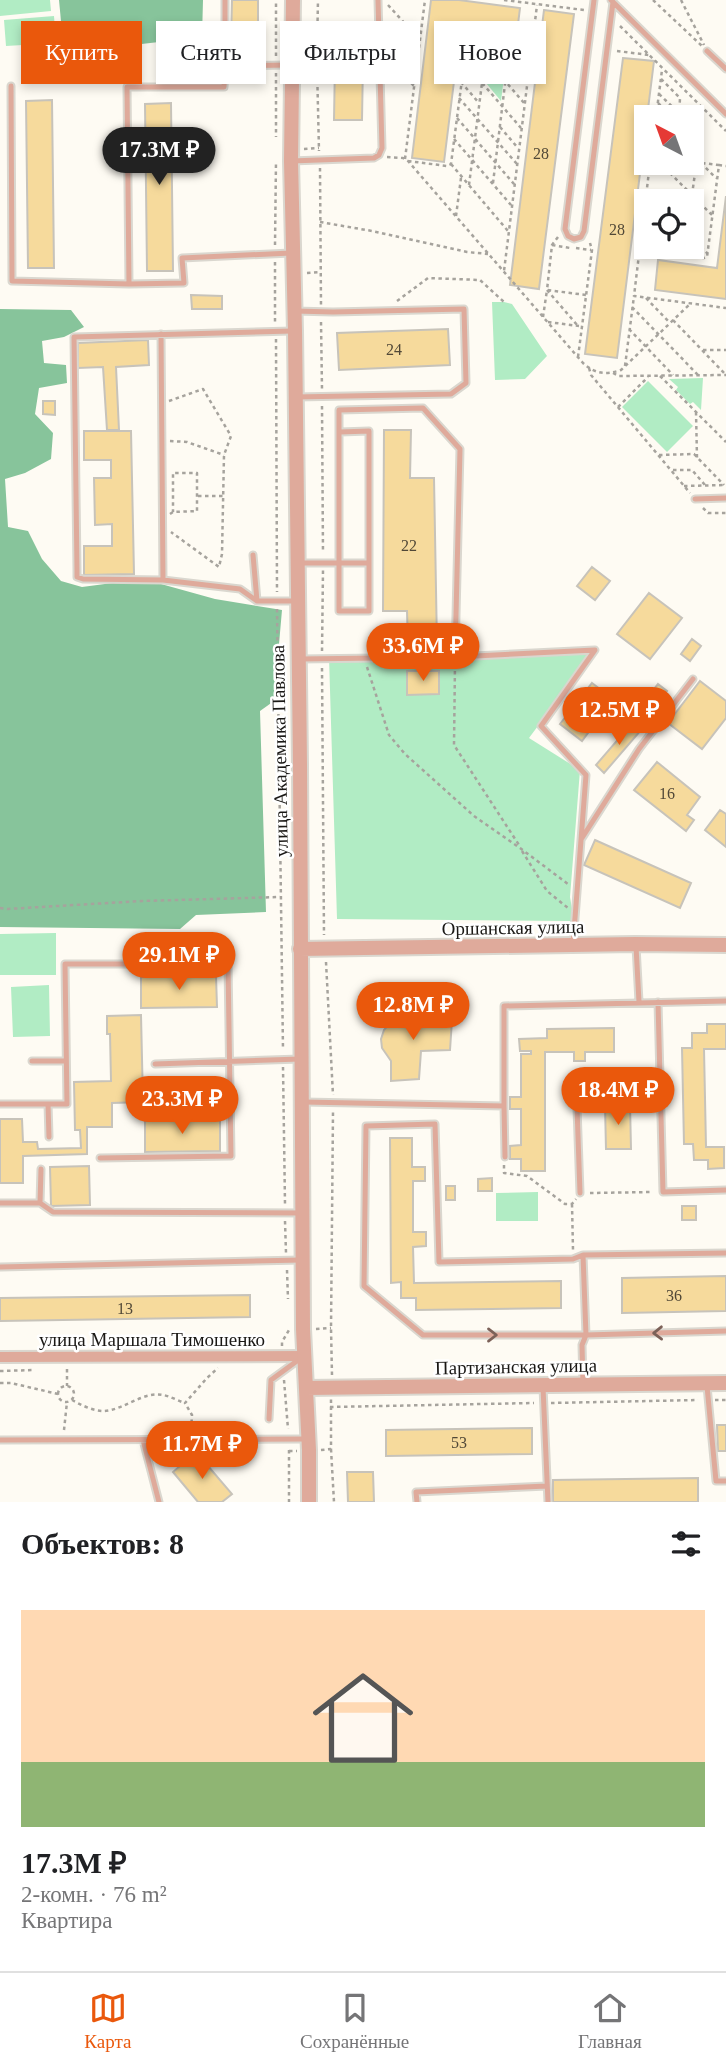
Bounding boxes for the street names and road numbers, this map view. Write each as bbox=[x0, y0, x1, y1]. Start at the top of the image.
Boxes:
street label: улица Академика Павлова bbox=[267, 644, 292, 857]
street label: Оршанская улица bbox=[442, 916, 585, 939]
street label: улица Маршала Тимошенко bbox=[39, 1329, 265, 1350]
street label: Партизанская улица bbox=[435, 1355, 598, 1378]

